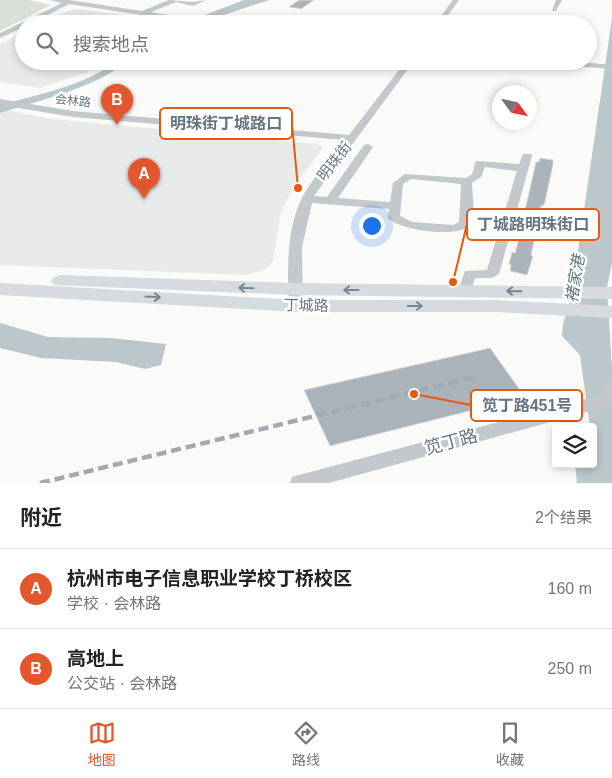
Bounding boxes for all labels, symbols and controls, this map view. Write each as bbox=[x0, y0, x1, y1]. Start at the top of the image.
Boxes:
search box bbox=[15, 15, 597, 70]
icon: search bbox=[33, 29, 61, 57]
text: 搜索地点 bbox=[73, 34, 149, 55]
pin: B bbox=[101, 84, 133, 125]
north arrow bbox=[492, 85, 537, 130]
street label: 会林路 bbox=[54, 92, 92, 110]
callout: 明珠街丁城路口 bbox=[160, 108, 292, 139]
text: 明珠街丁城路口 bbox=[170, 114, 282, 132]
street label: 明珠街 bbox=[313, 138, 355, 184]
pin: A bbox=[128, 158, 160, 199]
callout: 丁城路明珠街口 bbox=[467, 209, 599, 240]
your location bbox=[359, 213, 385, 239]
text: 丁城路明珠街口 bbox=[477, 215, 589, 233]
water label: 褚家港 bbox=[563, 252, 587, 304]
one-way arrow bbox=[239, 283, 255, 292]
one-way arrow bbox=[343, 285, 360, 295]
one-way arrow bbox=[506, 287, 522, 296]
one-way arrow bbox=[145, 293, 161, 302]
street label: 丁城路 bbox=[283, 296, 329, 314]
one-way arrow bbox=[406, 301, 423, 311]
callout: 笕丁路451号 bbox=[471, 390, 582, 421]
text: 笕丁路451号 bbox=[482, 397, 572, 414]
map controls bbox=[552, 423, 597, 468]
button: layers bbox=[552, 423, 597, 468]
street label: 笕丁路 bbox=[422, 425, 480, 459]
text: 附近 bbox=[20, 506, 62, 529]
text: 2个结果 bbox=[535, 509, 592, 526]
text: 杭州市电子信息职业学校丁桥校区 bbox=[67, 568, 352, 589]
text: A bbox=[30, 580, 42, 597]
text: 160 m bbox=[548, 580, 592, 597]
text: 学校 · 会林路 bbox=[67, 595, 161, 612]
text: 高地上 bbox=[67, 648, 124, 669]
text: B bbox=[30, 660, 42, 677]
text: 250 m bbox=[548, 660, 592, 677]
text: 公交站 · 会林路 bbox=[67, 675, 177, 692]
tab: 地图 bbox=[88, 719, 116, 769]
tab: 路线 bbox=[292, 719, 320, 769]
tab: 收藏 bbox=[496, 719, 524, 769]

